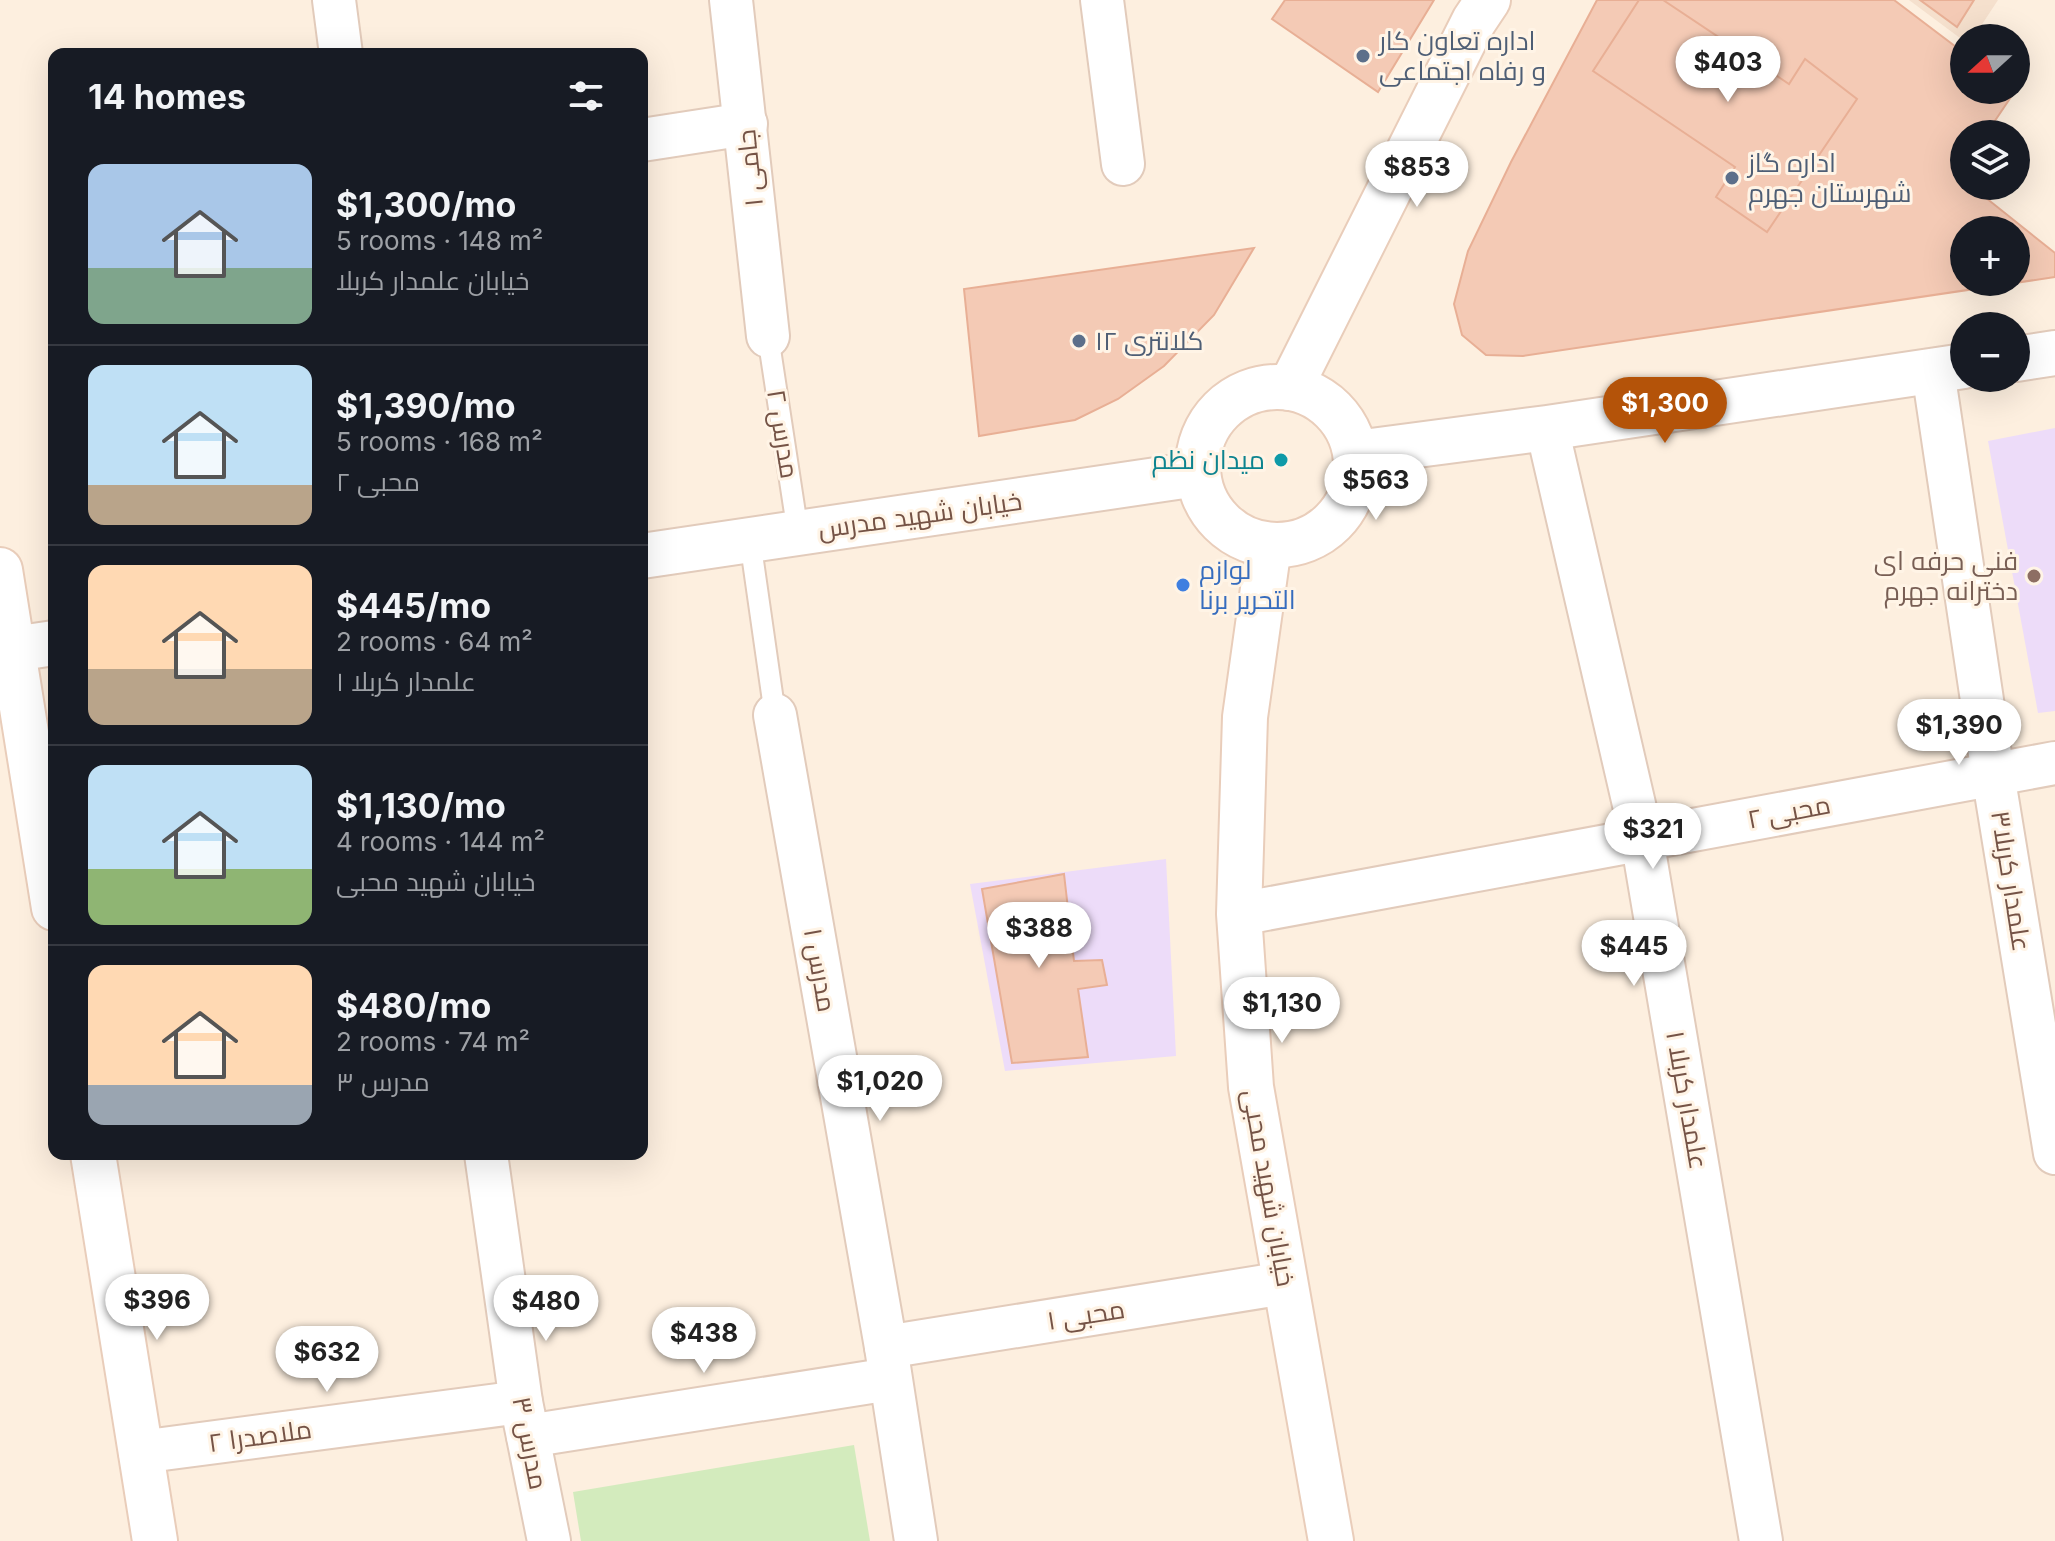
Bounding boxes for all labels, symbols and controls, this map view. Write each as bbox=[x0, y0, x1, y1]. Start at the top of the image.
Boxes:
north arrow bbox=[1950, 24, 2030, 104]
map controls bbox=[1950, 24, 2030, 392]
place label: اداره تعاون کار و رفاه اجتماعی bbox=[1377, 25, 1546, 87]
pin: $403 bbox=[1681, 36, 1775, 104]
text: $403 bbox=[1694, 46, 1762, 77]
marker: اداره تعاون کار و رفاه اجتماعی bbox=[1354, 47, 1372, 65]
icon: filters bbox=[564, 74, 608, 118]
text: 14 homes bbox=[88, 76, 246, 117]
button: layers bbox=[1950, 120, 2030, 200]
street label: جامی ۱ bbox=[730, 128, 770, 208]
pin: $853 bbox=[1370, 141, 1464, 209]
place label: اداره گاز شهرستان جهرم bbox=[1746, 147, 1912, 211]
text: $853 bbox=[1383, 151, 1451, 182]
marker: اداره گاز شهرستان جهرم bbox=[1723, 169, 1741, 187]
text: $1,300/mo bbox=[336, 184, 516, 225]
icon: home bbox=[152, 196, 248, 292]
button: + bbox=[1950, 216, 2030, 296]
text: 5 rooms · 148 m² bbox=[336, 225, 543, 256]
text: خیابان علمدار کربلا bbox=[336, 265, 529, 296]
button: − bbox=[1950, 312, 2030, 392]
place label: کلانتری ۱۲ bbox=[1095, 325, 1203, 356]
marker: کلانتری ۱۲ bbox=[1070, 332, 1088, 350]
pin: $1,300 bbox=[1600, 377, 1730, 445]
text: $1,390/mo bbox=[336, 385, 516, 426]
street label: مدرس ۲ bbox=[760, 387, 806, 481]
text: $1,300 bbox=[1621, 387, 1709, 418]
icon: home bbox=[152, 397, 248, 493]
text: 5 rooms · 168 m² bbox=[336, 426, 543, 457]
place label: میدان نظم bbox=[1152, 444, 1265, 478]
marker: میدان نظم bbox=[1272, 451, 1290, 469]
pin: $563 bbox=[1329, 454, 1423, 522]
text: $563 bbox=[1342, 464, 1410, 495]
text: محبی ۲ bbox=[336, 466, 420, 497]
street label: خیابان شهید مدرس bbox=[816, 485, 1024, 545]
place label: فنی حرفه ای دخترانه جهرم bbox=[1874, 545, 2018, 609]
place label: لوازم التحریر برنا bbox=[1199, 554, 1296, 615]
marker: فنی حرفه ای دخترانه جهرم bbox=[2025, 567, 2043, 585]
marker: لوازم التحریر برنا bbox=[1174, 576, 1192, 594]
text: $445/mo bbox=[336, 585, 491, 626]
icon: home bbox=[152, 597, 248, 693]
text: 2 rooms · 64 m² bbox=[336, 626, 533, 657]
text: علمدار کربلا ۱ bbox=[336, 666, 476, 697]
pin: $1,390 bbox=[1894, 699, 2024, 767]
text: $1,390 bbox=[1915, 709, 2003, 740]
text: $1,130/mo bbox=[336, 785, 506, 826]
street label: محبی ۲ bbox=[1745, 788, 1833, 836]
icon: home bbox=[152, 797, 248, 893]
pin: $321 bbox=[1606, 803, 1700, 871]
street label: علمدار کربلا۳ bbox=[1985, 808, 2038, 953]
text: $321 bbox=[1622, 813, 1684, 844]
text: 4 rooms · 144 m² bbox=[336, 826, 545, 857]
text: خیابان شهید محبی bbox=[336, 866, 536, 897]
pin: $388 bbox=[992, 902, 1086, 970]
text: $388 bbox=[1005, 912, 1073, 943]
pin: $445 bbox=[1587, 920, 1681, 988]
street label: مدرس ۱ bbox=[797, 926, 843, 1014]
text: $445 bbox=[1600, 930, 1668, 961]
pin: $1,130 bbox=[1217, 977, 1347, 1045]
text: $480/mo bbox=[336, 985, 491, 1026]
text: $1,130 bbox=[1242, 987, 1322, 1018]
icon: home bbox=[152, 997, 248, 1093]
text: 2 rooms · 74 m² bbox=[336, 1026, 530, 1057]
street label: علمدار کربلا ۱ bbox=[1660, 1028, 1715, 1171]
pin: $1,020 bbox=[815, 1055, 945, 1123]
text: $1,020 bbox=[836, 1065, 924, 1096]
text: مدرس ۳ bbox=[336, 1066, 430, 1097]
street label: خیابان شهید محبی bbox=[1236, 1087, 1302, 1289]
pin: $396 bbox=[110, 1274, 204, 1342]
pin: $480 bbox=[499, 1275, 593, 1343]
text: $396 bbox=[123, 1284, 191, 1315]
text: $480 bbox=[511, 1285, 581, 1316]
street label: محبی ۱ bbox=[1045, 1293, 1127, 1337]
pin: $438 bbox=[657, 1307, 751, 1375]
text: $438 bbox=[670, 1317, 738, 1348]
pin: $632 bbox=[280, 1326, 374, 1394]
text: $632 bbox=[293, 1336, 361, 1367]
street label: مدرس ۳ bbox=[505, 1394, 555, 1492]
street label: ملاصدرا ۲ bbox=[206, 1413, 314, 1458]

